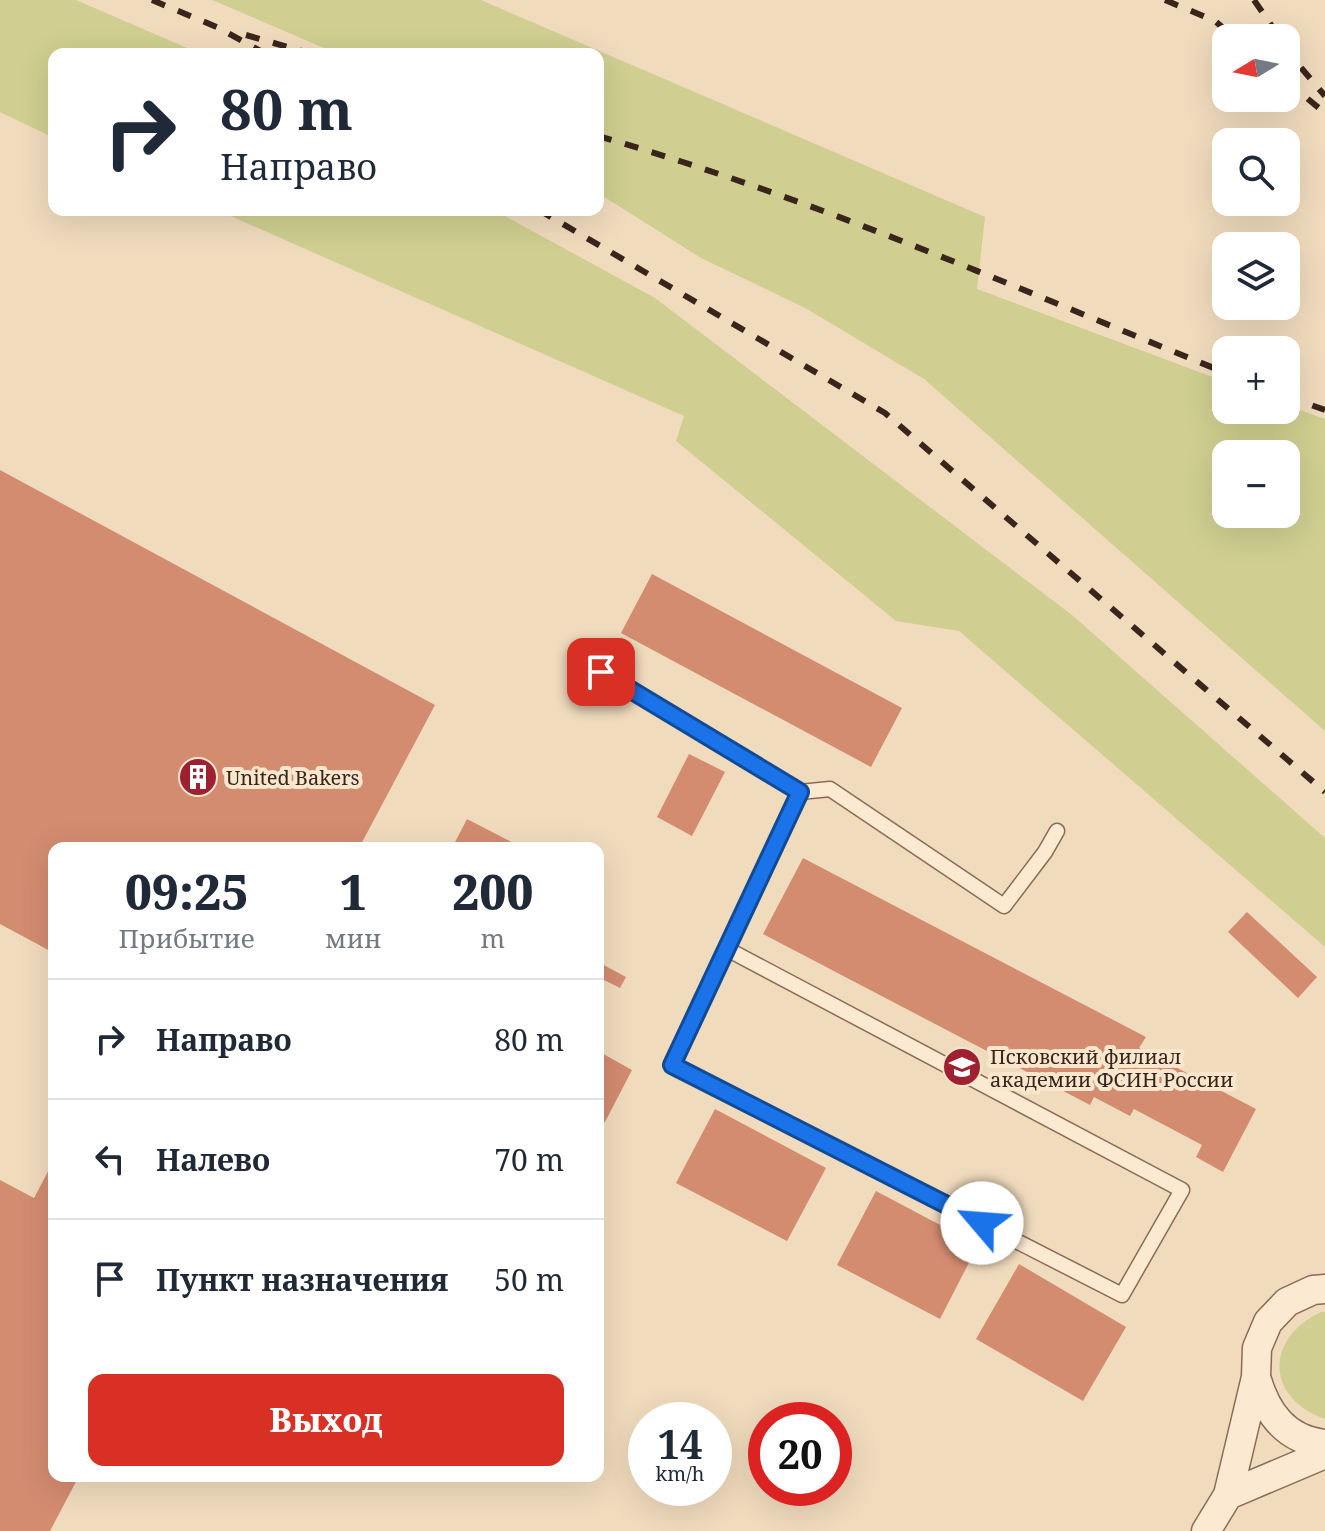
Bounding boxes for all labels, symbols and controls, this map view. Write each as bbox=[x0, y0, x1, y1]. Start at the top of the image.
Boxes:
north arrow bbox=[1212, 24, 1300, 112]
map controls bbox=[1212, 24, 1300, 528]
text: 80 m bbox=[220, 70, 353, 146]
icon: right bbox=[88, 80, 192, 184]
button: search bbox=[1212, 128, 1300, 216]
text: Направо bbox=[220, 142, 377, 191]
button: layers bbox=[1212, 232, 1300, 320]
button: + bbox=[1212, 336, 1300, 424]
button: − bbox=[1212, 440, 1300, 528]
pin bbox=[567, 638, 635, 706]
icon: arrive bbox=[579, 650, 623, 694]
building icon: United Bakers bbox=[177, 756, 219, 798]
place label: United Bakers bbox=[226, 764, 360, 791]
text: 09:25 bbox=[125, 859, 248, 924]
text: 1 bbox=[340, 859, 367, 924]
text: 200 bbox=[452, 859, 534, 924]
text: Прибытие bbox=[118, 920, 255, 956]
text: мин bbox=[325, 920, 382, 956]
text: m bbox=[480, 920, 505, 956]
icon: right bbox=[88, 1017, 132, 1061]
text: Направо bbox=[156, 1019, 292, 1060]
text: 80 m bbox=[494, 1019, 564, 1060]
place label: Псковский филиал академии ФСИН России bbox=[990, 1043, 1234, 1093]
school or university icon: Псковский филиал академии ФСИН России bbox=[941, 1046, 983, 1088]
icon: left bbox=[88, 1137, 132, 1181]
text: Налево bbox=[156, 1139, 270, 1180]
text: 70 m bbox=[494, 1139, 564, 1180]
position arrow bbox=[940, 1181, 1024, 1265]
icon: arrive bbox=[88, 1257, 132, 1301]
text: Пункт назначения bbox=[156, 1259, 448, 1300]
text: 50 m bbox=[494, 1259, 564, 1300]
button: Выход bbox=[88, 1374, 564, 1466]
speed limit sign: 20 bbox=[748, 1402, 852, 1506]
text: 14 bbox=[657, 1416, 703, 1471]
text: km/h bbox=[655, 1460, 705, 1487]

